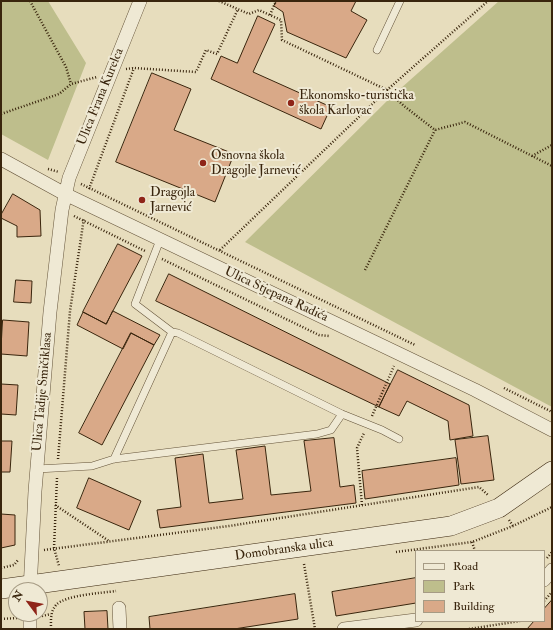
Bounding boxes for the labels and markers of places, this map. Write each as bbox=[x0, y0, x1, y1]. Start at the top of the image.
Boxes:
place label: Ekonomsko-turistička škola Karlovac bbox=[299, 88, 414, 119]
marker: Ekonomsko-turistička škola Karlovac bbox=[286, 98, 296, 108]
place label: Osnovna škola Dragojle Jarnević bbox=[211, 148, 300, 179]
marker: Osnovna škola Dragojle Jarnević bbox=[198, 158, 208, 168]
place label: Dragojla Jarnević bbox=[150, 185, 195, 216]
marker: Dragojla Jarnević bbox=[137, 195, 147, 205]

